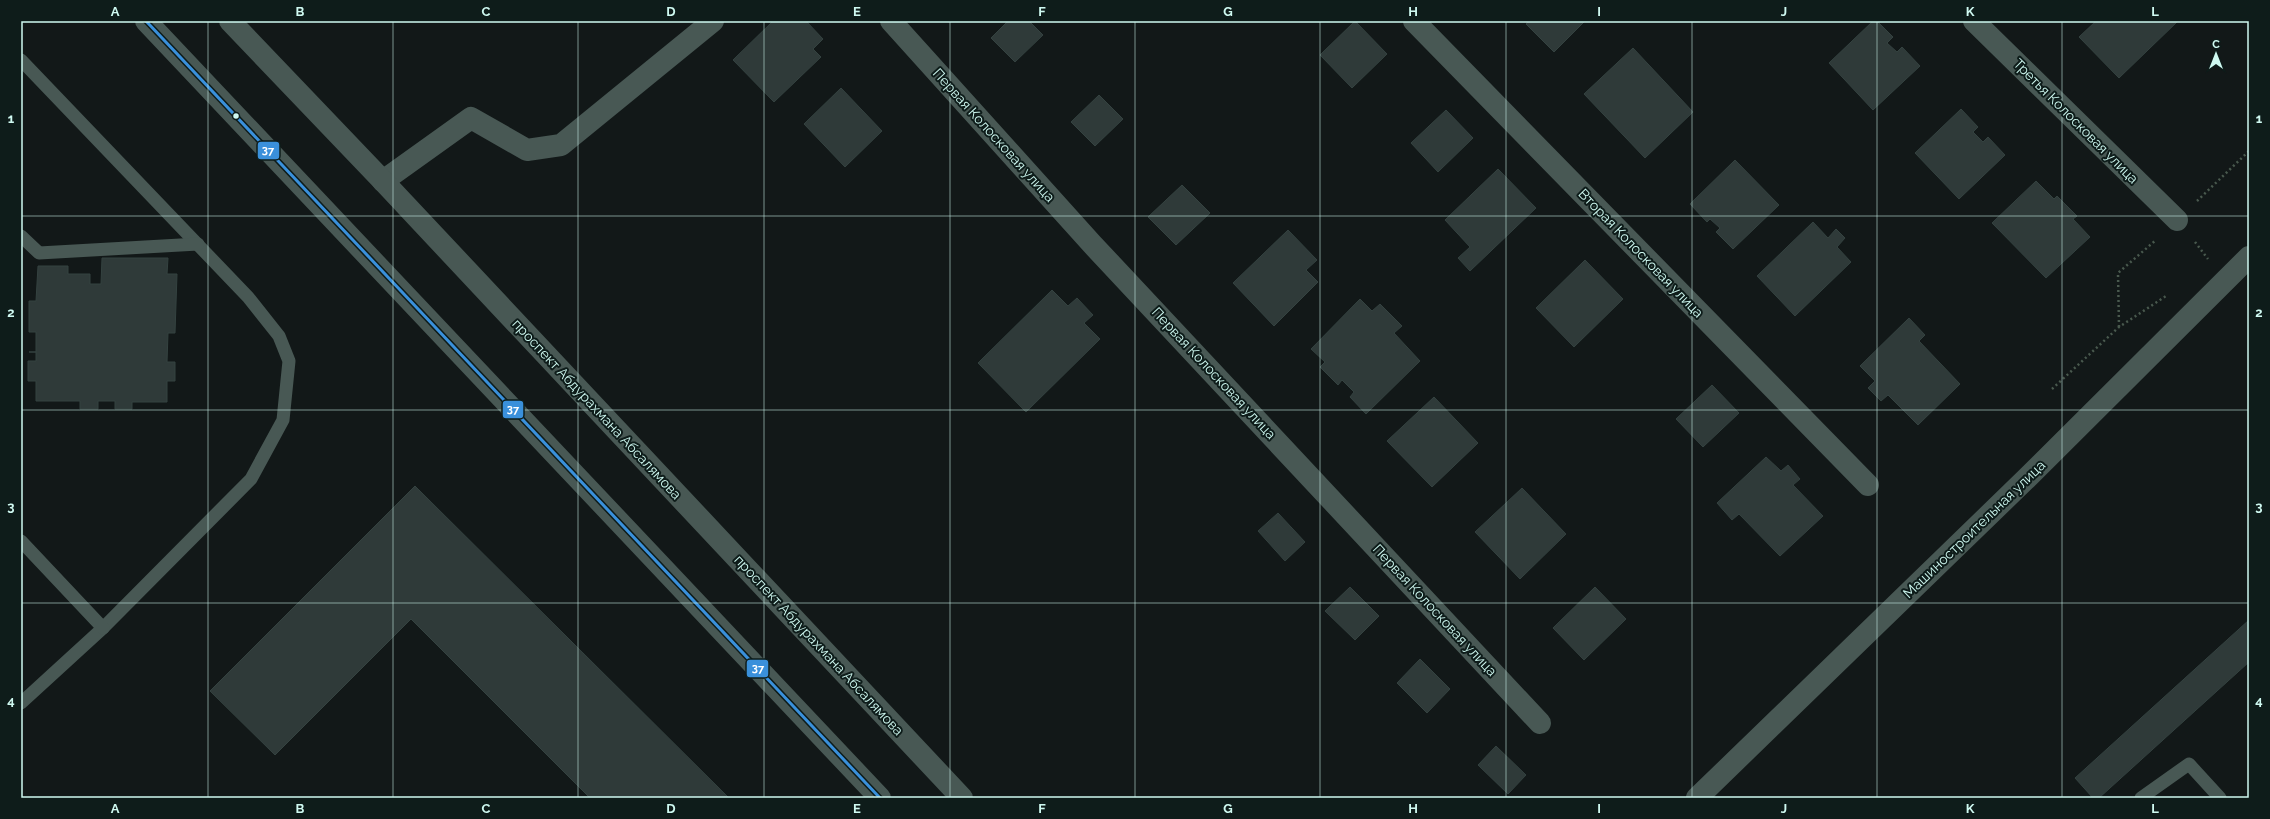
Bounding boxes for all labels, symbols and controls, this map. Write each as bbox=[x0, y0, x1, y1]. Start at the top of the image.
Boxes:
text: A bbox=[111, 4, 120, 19]
text: B bbox=[296, 4, 305, 19]
text: C bbox=[482, 4, 491, 19]
text: D bbox=[666, 4, 676, 19]
text: E bbox=[853, 4, 861, 19]
text: F bbox=[1038, 4, 1046, 19]
text: G bbox=[1223, 4, 1233, 19]
text: H bbox=[1408, 4, 1418, 19]
text: I bbox=[1597, 4, 1601, 19]
text: J bbox=[1781, 4, 1787, 19]
text: K bbox=[1966, 4, 1975, 19]
text: L bbox=[2151, 4, 2159, 19]
north arrow bbox=[2196, 34, 2236, 74]
text: С bbox=[2212, 38, 2220, 51]
street label: Третья Колосковая улица bbox=[2010, 55, 2142, 187]
street label: Первая Колосковая улица bbox=[930, 65, 1058, 205]
text: 1 bbox=[8, 111, 15, 126]
unlabelled marker bbox=[231, 111, 241, 121]
text: 1 bbox=[2256, 111, 2263, 126]
line badge: 37 bbox=[257, 141, 280, 160]
text: 37 bbox=[262, 144, 275, 157]
street label: Вторая Колосковая улица bbox=[1575, 185, 1707, 321]
street label: Первая Колосковая улица bbox=[1149, 304, 1279, 442]
text: 2 bbox=[7, 305, 15, 320]
text: 2 bbox=[2255, 305, 2263, 320]
street label: проспект Абдурахмана Абсалямова bbox=[509, 316, 685, 502]
line badge: 37 bbox=[502, 400, 524, 419]
text: 37 bbox=[507, 403, 520, 416]
street label: Машиностроительная улица bbox=[1900, 457, 2048, 601]
text: 3 bbox=[7, 499, 15, 514]
text: 3 bbox=[2255, 499, 2263, 514]
street label: Первая Колосковая улица bbox=[1370, 541, 1500, 679]
street label: проспект Абдурахмана Абсалямова bbox=[731, 552, 907, 738]
line badge: 37 bbox=[746, 659, 769, 678]
text: 37 bbox=[752, 662, 765, 675]
text: 4 bbox=[7, 693, 15, 708]
text: 4 bbox=[2255, 693, 2263, 708]
text: A bbox=[111, 801, 120, 816]
text: B bbox=[296, 801, 305, 816]
text: C bbox=[482, 801, 491, 816]
text: D bbox=[666, 801, 676, 816]
text: E bbox=[853, 801, 861, 816]
text: F bbox=[1038, 801, 1046, 816]
text: G bbox=[1223, 801, 1233, 816]
text: H bbox=[1408, 801, 1418, 816]
text: I bbox=[1597, 801, 1601, 816]
text: J bbox=[1781, 801, 1787, 816]
text: K bbox=[1966, 801, 1975, 816]
text: L bbox=[2151, 801, 2159, 816]

